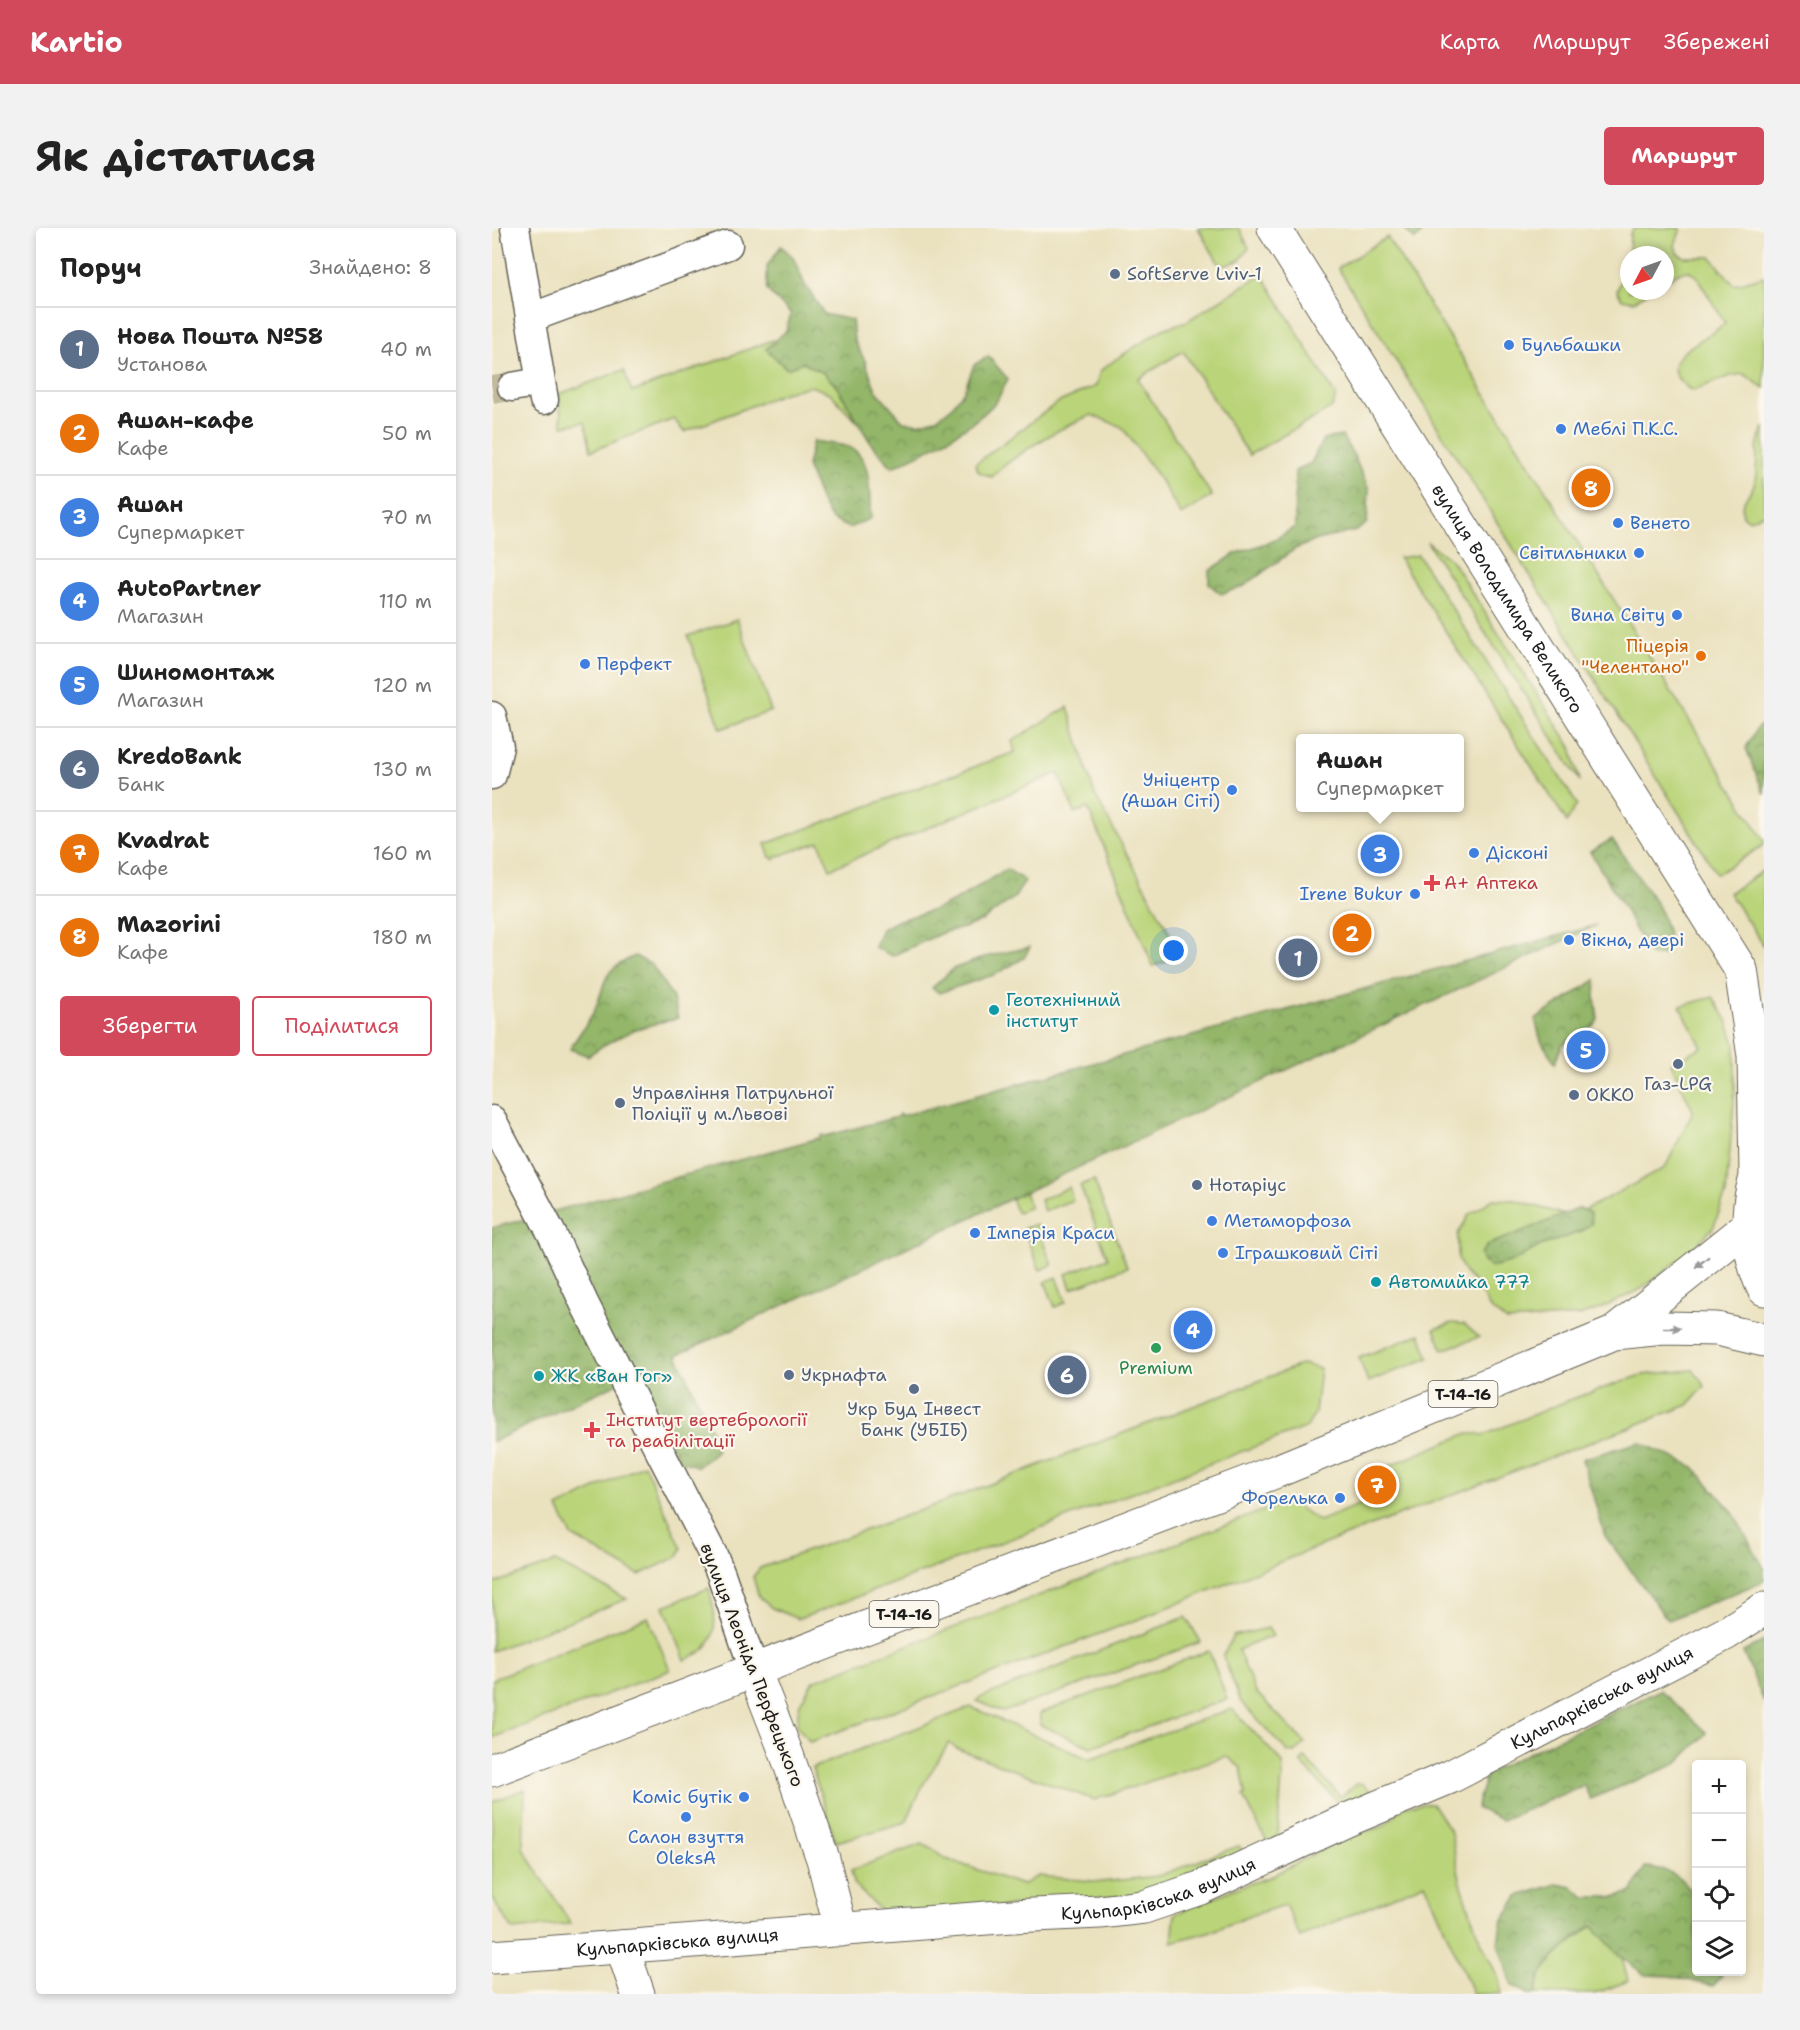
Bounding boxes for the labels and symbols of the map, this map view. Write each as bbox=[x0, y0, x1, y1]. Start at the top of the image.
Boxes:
north arrow bbox=[1620, 246, 1674, 300]
place label: SoftServe Lviv-1 bbox=[1127, 262, 1262, 286]
marker: SoftServe Lviv-1 bbox=[1108, 267, 1122, 281]
place label: Бульбашки bbox=[1521, 333, 1621, 357]
marker: Бульбашки bbox=[1502, 338, 1516, 352]
place label: Меблі П.К.С. bbox=[1573, 417, 1678, 441]
marker: Меблі П.К.С. bbox=[1554, 422, 1568, 436]
pin: 8 bbox=[1572, 466, 1610, 510]
street label: вулиця Володимира Великого bbox=[1426, 479, 1588, 718]
place label: Венето bbox=[1630, 511, 1690, 535]
marker: Венето bbox=[1611, 516, 1625, 530]
place label: Світильники bbox=[1519, 541, 1627, 565]
marker: Світильники bbox=[1632, 546, 1646, 560]
place label: Вина Світу bbox=[1570, 603, 1665, 627]
marker: Вина Світу bbox=[1670, 608, 1684, 622]
place label: Піцерія "Челентано" bbox=[1581, 634, 1689, 679]
marker: Піцерія "Челентано" bbox=[1694, 649, 1708, 663]
place label: Перфект bbox=[597, 652, 673, 676]
marker: Перфект bbox=[578, 657, 592, 671]
place label: Уніцентр (Ашан Сіті) bbox=[1121, 768, 1220, 813]
marker: Уніцентр (Ашан Сіті) bbox=[1225, 783, 1239, 797]
pin: 3 bbox=[1360, 832, 1400, 876]
place label: Дісконі bbox=[1486, 841, 1548, 865]
marker: Дісконі bbox=[1467, 846, 1481, 860]
place label: А+ Аптека bbox=[1444, 871, 1538, 895]
marker: А+ Аптека bbox=[1425, 876, 1439, 890]
place label: Irene Bukur bbox=[1300, 882, 1403, 906]
marker: Irene Bukur bbox=[1408, 887, 1422, 901]
pin: 2 bbox=[1332, 910, 1372, 956]
place label: Вікна, двері bbox=[1581, 928, 1684, 952]
marker: Вікна, двері bbox=[1562, 933, 1576, 947]
your location bbox=[1159, 936, 1188, 965]
pin: 1 bbox=[1278, 936, 1318, 980]
place label: Геотехнічний інститут bbox=[1006, 988, 1121, 1033]
marker: Геотехнічний інститут bbox=[987, 1003, 1001, 1017]
pin: 5 bbox=[1566, 1028, 1606, 1072]
marker: Газ-LPG bbox=[1671, 1057, 1685, 1071]
place label: Газ-LPG bbox=[1644, 1072, 1712, 1096]
place label: Управління Патрульної Поліції у м.Львові bbox=[632, 1081, 834, 1126]
place label: ОККО bbox=[1586, 1083, 1634, 1107]
marker: ОККО bbox=[1567, 1088, 1581, 1102]
marker: Управління Патрульної Поліції у м.Львові bbox=[613, 1096, 627, 1110]
place label: Нотаріус bbox=[1209, 1173, 1286, 1197]
marker: Нотаріус bbox=[1190, 1178, 1204, 1192]
place label: Метаморфоза bbox=[1224, 1209, 1351, 1233]
marker: Метаморфоза bbox=[1205, 1214, 1219, 1228]
place label: Імперія Краси bbox=[987, 1221, 1115, 1245]
marker: Імперія Краси bbox=[968, 1226, 982, 1240]
place label: Іграшковий Сіті bbox=[1235, 1241, 1378, 1265]
marker: Іграшковий Сіті bbox=[1216, 1246, 1230, 1260]
one-way arrow bbox=[1694, 1256, 1710, 1269]
place label: Автомийка 777 bbox=[1388, 1270, 1530, 1294]
marker: Автомийка 777 bbox=[1369, 1275, 1383, 1289]
pin: 4 bbox=[1174, 1308, 1212, 1352]
one-way arrow bbox=[1663, 1323, 1682, 1333]
marker: Premium bbox=[1149, 1341, 1163, 1355]
pin: 6 bbox=[1048, 1352, 1086, 1398]
place label: Premium bbox=[1119, 1356, 1193, 1380]
place label: Укрнафта bbox=[801, 1363, 887, 1387]
place label: ЖК «Ван Гог» bbox=[551, 1364, 672, 1388]
marker: Укрнафта bbox=[782, 1368, 796, 1382]
marker: ЖК «Ван Гог» bbox=[532, 1369, 546, 1383]
road number: Т-14-16 bbox=[1428, 1381, 1498, 1407]
marker: Укр Буд Інвест Банк (УБІБ) bbox=[907, 1382, 921, 1396]
place label: Укр Буд Інвест Банк (УБІБ) bbox=[847, 1397, 982, 1442]
place label: Інститут вертебрології та реабілітації bbox=[606, 1408, 808, 1453]
marker: Інститут вертебрології та реабілітації bbox=[583, 1421, 601, 1439]
pin: 7 bbox=[1358, 1462, 1396, 1508]
place label: Форелька bbox=[1241, 1486, 1328, 1510]
marker: Форелька bbox=[1333, 1491, 1347, 1505]
street label: вулиця Леоніда Перфецького bbox=[694, 1540, 810, 1790]
road number: Т-14-16 bbox=[870, 1601, 938, 1627]
street label: Кульпарківська вулиця bbox=[1506, 1641, 1697, 1755]
place label: Коміс бутік bbox=[632, 1785, 732, 1809]
marker: Коміс бутік bbox=[737, 1790, 751, 1804]
marker: Салон взуття OleksA bbox=[679, 1810, 693, 1824]
place label: Салон взуття OleksA bbox=[628, 1825, 744, 1870]
street label: Кульпарківська вулиця bbox=[1060, 1852, 1260, 1926]
street label: Кульпарківська вулиця bbox=[575, 1922, 779, 1962]

